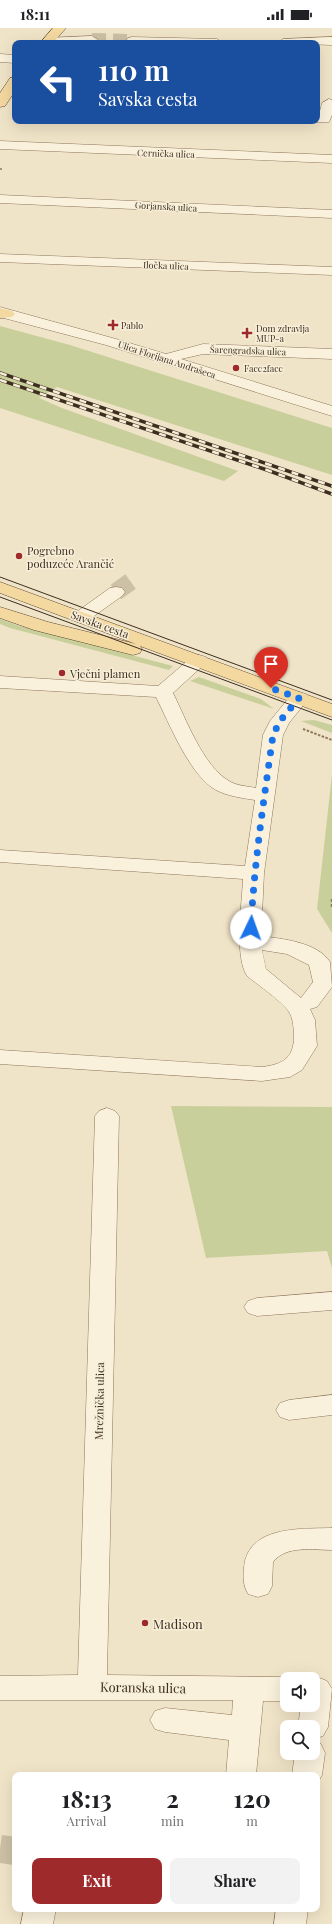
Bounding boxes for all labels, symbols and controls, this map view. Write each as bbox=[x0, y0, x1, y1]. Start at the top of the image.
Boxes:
text: 18:11 bbox=[20, 4, 50, 24]
text: 110 m bbox=[98, 51, 169, 88]
icon: left bbox=[32, 56, 84, 108]
text: Savska cesta bbox=[98, 87, 198, 111]
street label: Cernička ulica bbox=[137, 146, 196, 160]
street label: Gorjanska ulica bbox=[135, 198, 198, 214]
street label: Iločka ulica bbox=[143, 258, 190, 272]
place label: Pablo bbox=[121, 319, 143, 331]
marker: Pablo bbox=[108, 320, 118, 330]
place label: Dom zdravlja MUP-a bbox=[256, 322, 310, 344]
marker: Dom zdravlja MUP-a bbox=[241, 327, 253, 339]
street label: Ulica Florijana Andrašeca bbox=[117, 338, 218, 381]
street label: Šarengradska ulica bbox=[210, 343, 287, 357]
place label: Face2face bbox=[244, 362, 284, 374]
marker: Face2face bbox=[231, 363, 241, 373]
place label: Pogrebno poduzeće Arančić bbox=[27, 543, 114, 571]
marker: Pogrebno poduzeće Arančić bbox=[14, 551, 24, 561]
street label: Savska cesta bbox=[69, 607, 132, 642]
pin bbox=[254, 647, 288, 688]
icon: arrive bbox=[260, 653, 282, 675]
place label: Vječni plamen bbox=[69, 666, 141, 681]
marker: Vječni plamen bbox=[57, 668, 67, 678]
position arrow bbox=[230, 907, 272, 949]
street label: Mrežnička ulica bbox=[91, 1361, 107, 1440]
place label: Madison bbox=[153, 1615, 203, 1632]
marker: Madison bbox=[140, 1618, 150, 1628]
map controls bbox=[280, 1672, 320, 1760]
button: sound bbox=[280, 1672, 320, 1712]
street label: Koranska ulica bbox=[100, 1678, 187, 1696]
button: search bbox=[280, 1720, 320, 1760]
text: 18:13 bbox=[61, 1782, 112, 1814]
text: 2 bbox=[166, 1782, 179, 1814]
text: 120 bbox=[233, 1782, 271, 1814]
text: Arrival bbox=[66, 1812, 107, 1829]
text: min bbox=[161, 1812, 184, 1829]
text: m bbox=[246, 1812, 258, 1829]
button: Exit bbox=[32, 1858, 162, 1904]
button: Share bbox=[170, 1858, 300, 1904]

